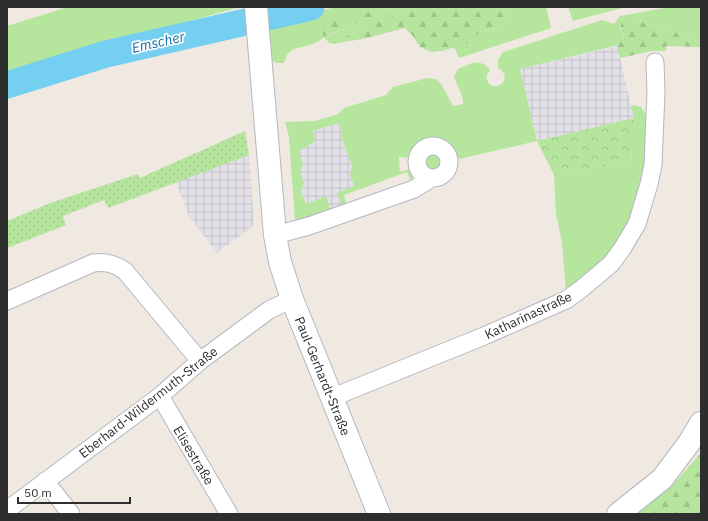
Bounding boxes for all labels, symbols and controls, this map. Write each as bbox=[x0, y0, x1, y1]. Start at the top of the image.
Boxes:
water label: Emscher bbox=[130, 27, 187, 57]
street label: Katharinastraße bbox=[482, 288, 574, 343]
street label: Paul-Gerhardt-Straße bbox=[291, 314, 354, 438]
street label: Eberhard-Wildermuth-Straße bbox=[76, 343, 221, 462]
street label: Elisestraße bbox=[169, 423, 218, 488]
scale bar bbox=[18, 479, 130, 505]
text: 50 m bbox=[24, 485, 52, 500]

